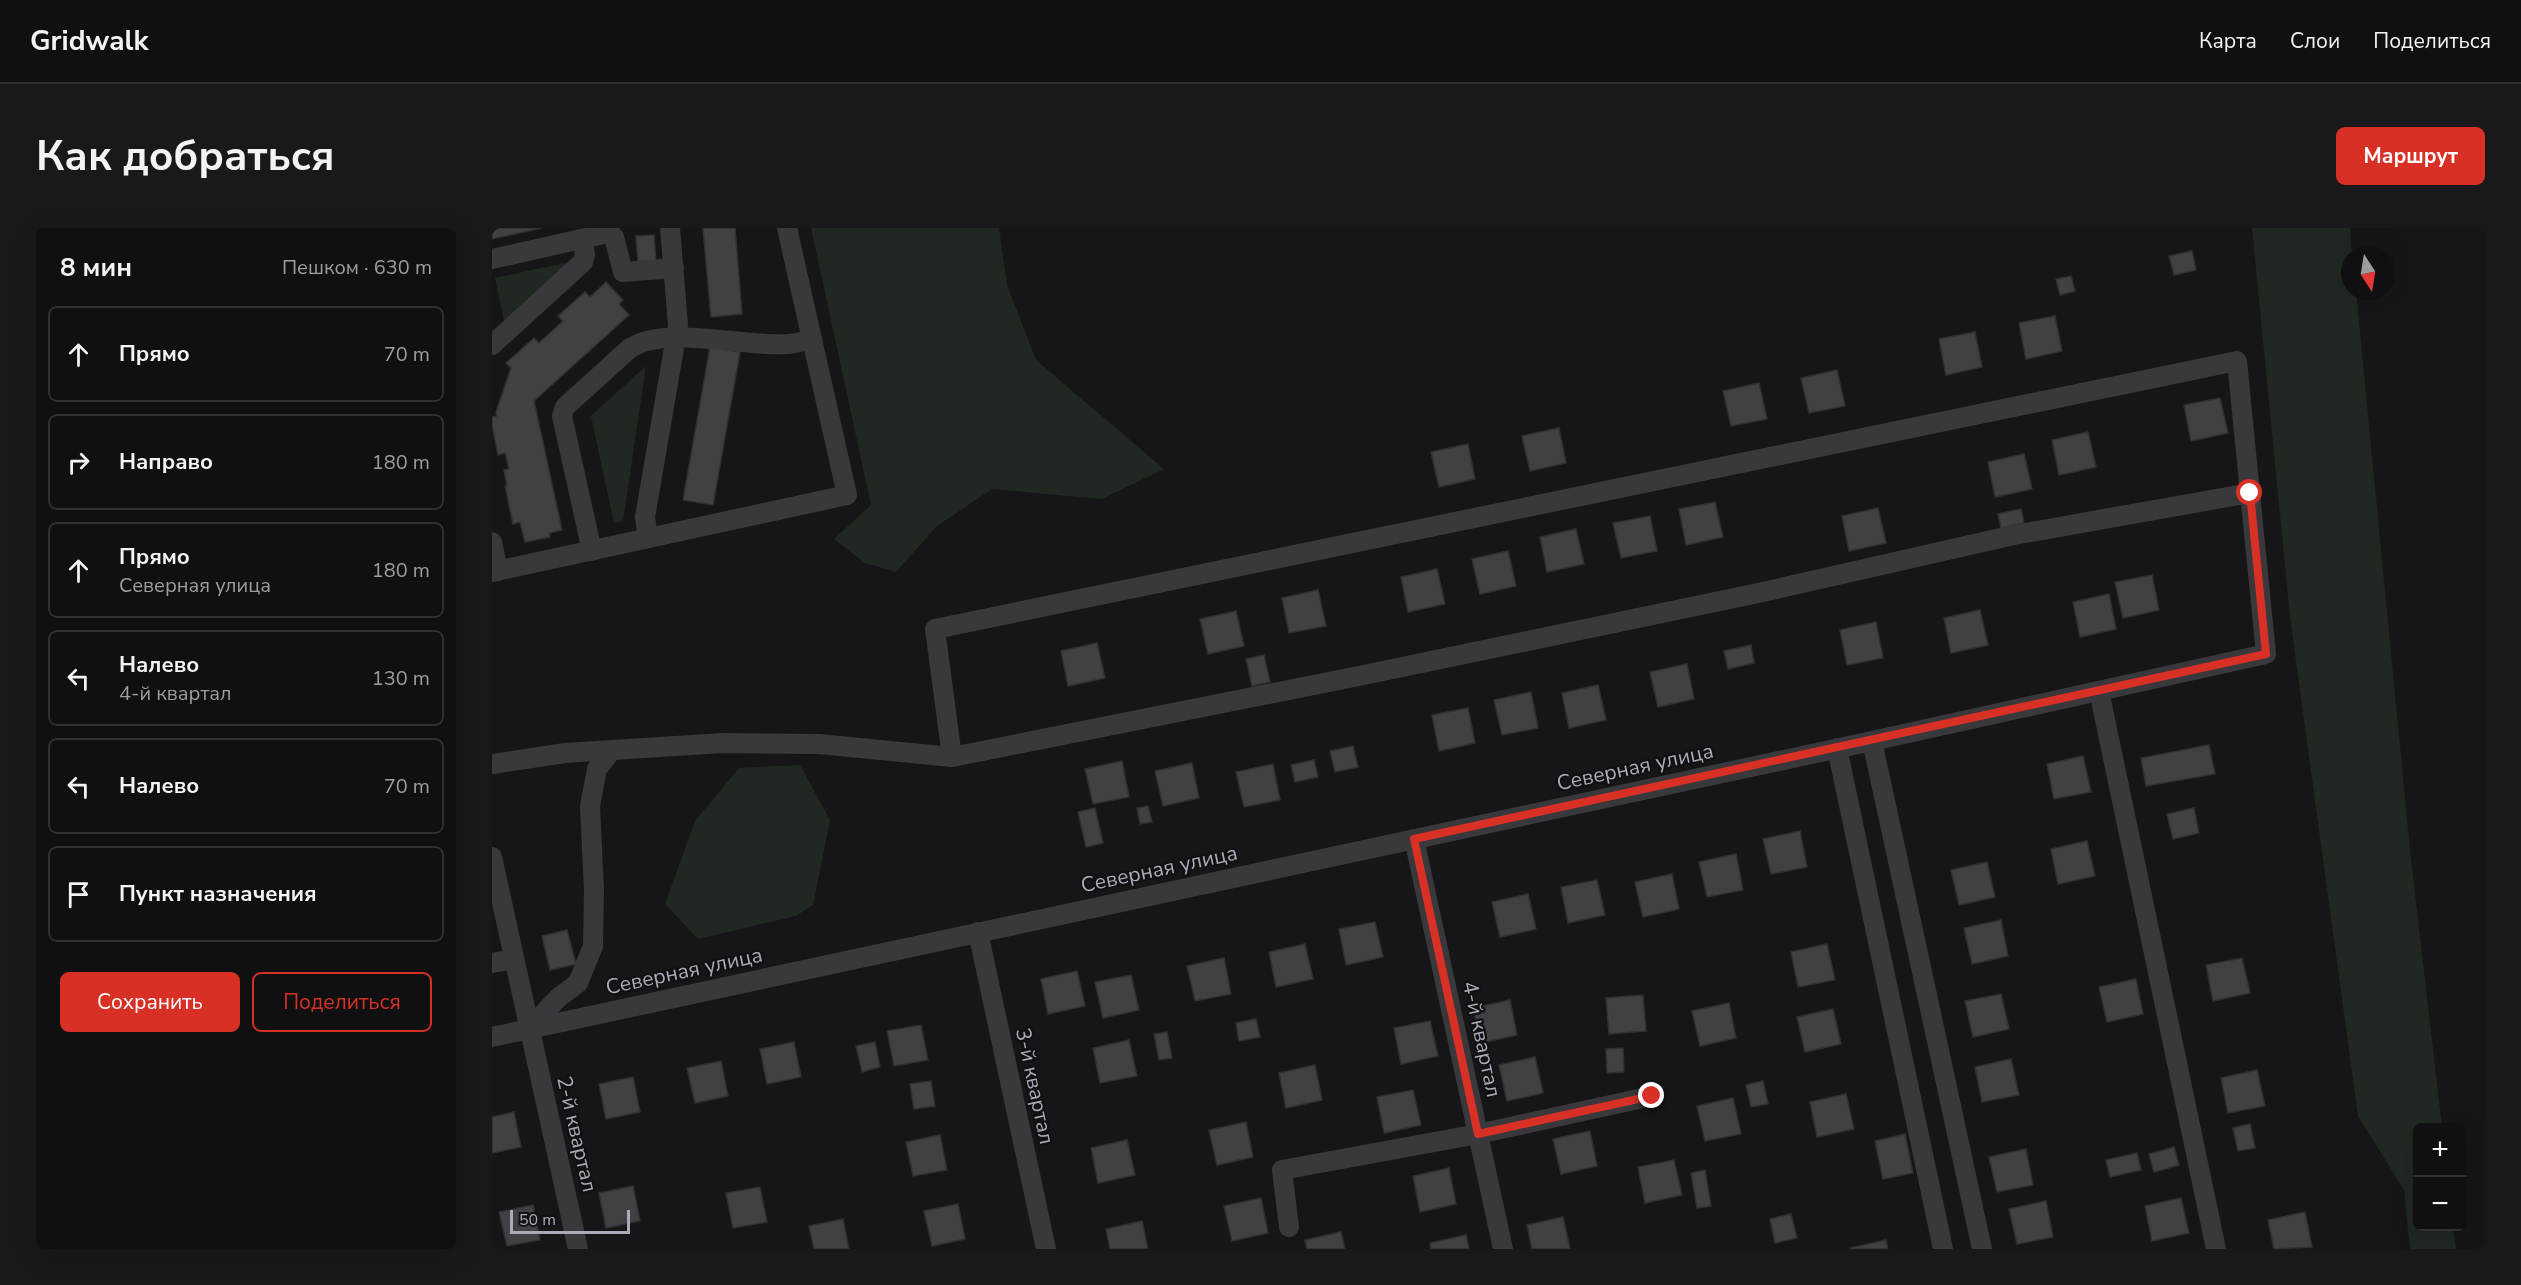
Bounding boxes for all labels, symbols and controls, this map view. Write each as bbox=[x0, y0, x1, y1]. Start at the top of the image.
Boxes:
text: Gridwalk bbox=[30, 22, 148, 60]
text: Карта bbox=[2199, 27, 2257, 55]
text: Слои bbox=[2290, 27, 2340, 55]
text: Поделиться bbox=[2373, 27, 2491, 55]
button: Маршрут bbox=[2336, 127, 2485, 185]
text: Как добраться bbox=[36, 128, 335, 185]
north arrow bbox=[2341, 246, 2395, 300]
text: 8 мин bbox=[60, 250, 132, 285]
text: Пешком · 630 m bbox=[282, 254, 432, 281]
icon: ahead bbox=[62, 338, 95, 371]
text: Прямо bbox=[119, 339, 190, 369]
text: 70 m bbox=[384, 341, 430, 368]
icon: right bbox=[62, 446, 95, 479]
text: Направо bbox=[119, 447, 213, 477]
text: 180 m bbox=[372, 449, 430, 476]
route start bbox=[2236, 479, 2262, 505]
text: Прямо bbox=[119, 542, 190, 572]
icon: ahead bbox=[62, 554, 95, 587]
text: 180 m bbox=[372, 557, 430, 584]
text: Северная улица bbox=[119, 572, 271, 599]
text: Налево bbox=[119, 650, 199, 680]
icon: left bbox=[62, 662, 95, 695]
text: 130 m bbox=[372, 665, 430, 692]
text: 4-й квартал bbox=[119, 680, 232, 707]
street label: Северная улица bbox=[1554, 737, 1716, 797]
icon: left bbox=[62, 770, 95, 803]
text: Налево bbox=[119, 771, 199, 801]
text: 70 m bbox=[384, 773, 430, 800]
street label: Северная улица bbox=[1078, 839, 1240, 899]
icon: arrive bbox=[62, 878, 95, 911]
text: Пункт назначения bbox=[119, 879, 317, 909]
street label: Северная улица bbox=[603, 941, 765, 1001]
button: Сохранить bbox=[60, 972, 240, 1032]
button: Поделиться bbox=[252, 972, 432, 1032]
street label: 4-й квартал bbox=[1456, 978, 1508, 1100]
street label: 3-й квартал bbox=[1009, 1025, 1061, 1147]
street label: 2-й квартал bbox=[550, 1073, 604, 1195]
route end bbox=[1638, 1082, 1664, 1108]
map controls bbox=[2413, 1123, 2467, 1231]
button: + bbox=[2413, 1123, 2467, 1177]
button: − bbox=[2413, 1177, 2467, 1231]
scale bar bbox=[510, 1207, 630, 1234]
text: 50 m bbox=[519, 1209, 556, 1231]

